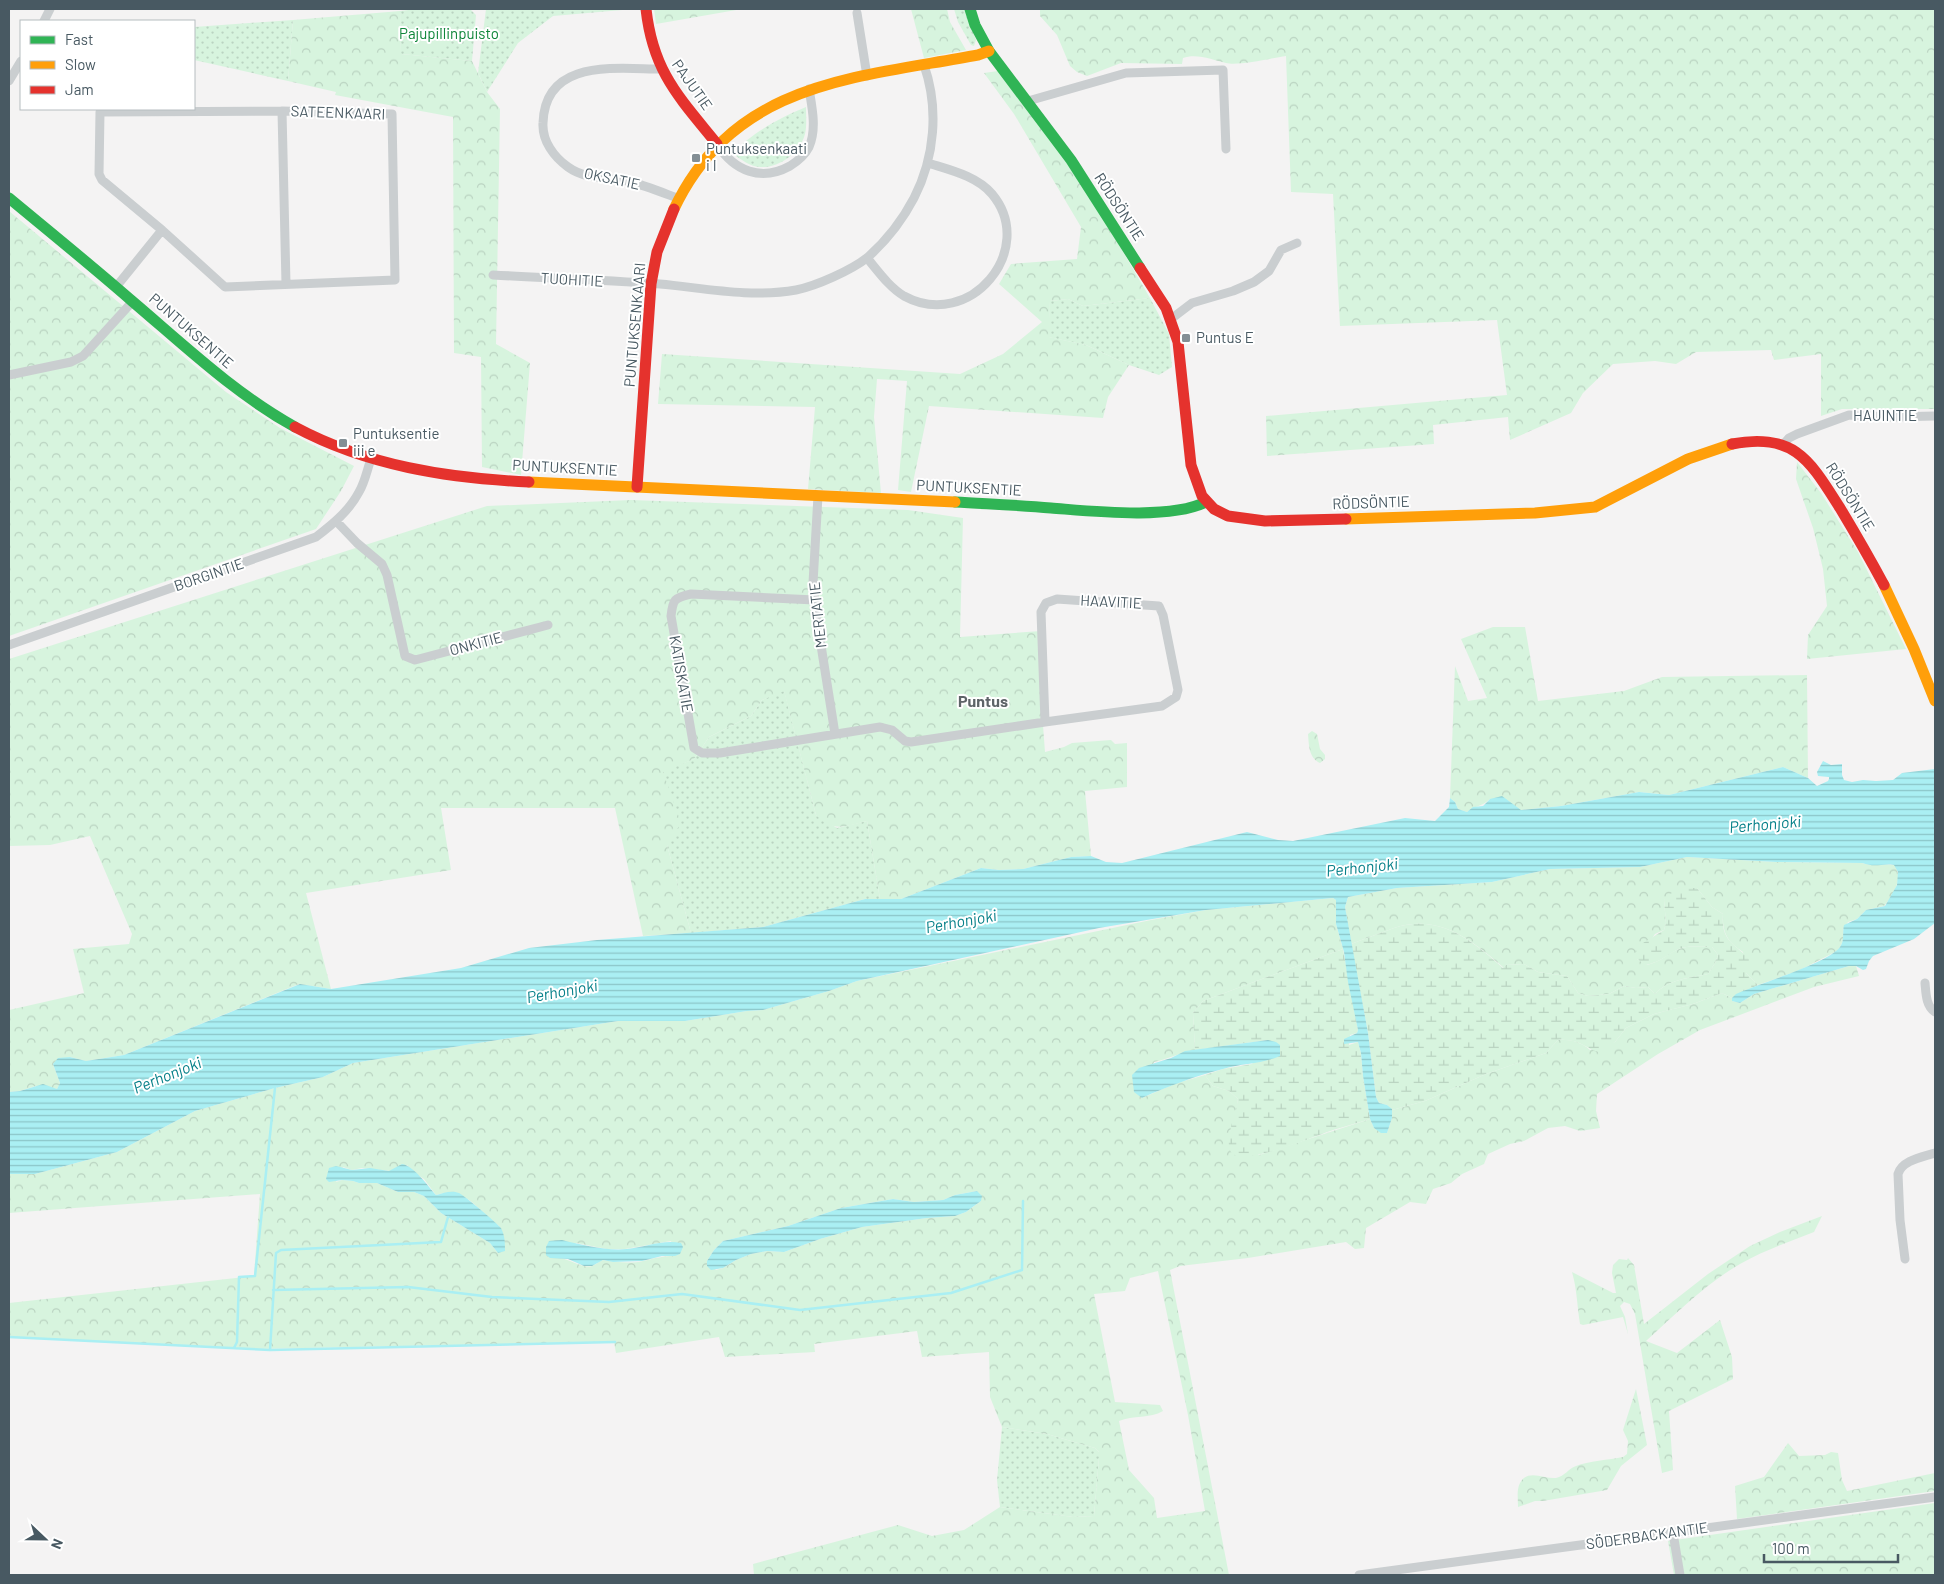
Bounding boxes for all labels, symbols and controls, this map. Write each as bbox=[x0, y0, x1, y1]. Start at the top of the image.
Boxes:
legend bbox=[20, 20, 195, 110]
park label: Pajupillinpuisto bbox=[399, 24, 499, 42]
text: Fast bbox=[65, 30, 93, 48]
text: Slow bbox=[65, 55, 96, 73]
street label: PAJUTIE bbox=[669, 56, 717, 113]
text: Jam bbox=[65, 80, 94, 98]
street label: SATEENKAARI bbox=[290, 101, 386, 123]
place label: Puntuksenkaati i I bbox=[706, 139, 807, 174]
marker: Puntuksenkaati i I bbox=[690, 152, 702, 164]
street label: OKSATIE bbox=[583, 163, 642, 193]
street label: RÖDSÖNTIE bbox=[1091, 169, 1148, 244]
street label: PUNTUKSENKAARI bbox=[620, 262, 648, 388]
street label: TUOHITIE bbox=[540, 268, 604, 290]
street label: PUNTUKSENTIE bbox=[146, 289, 237, 372]
place label: Puntus E bbox=[1196, 328, 1254, 346]
marker: Puntus E bbox=[1180, 332, 1192, 344]
street label: HAUINTIE bbox=[1853, 406, 1917, 424]
place label: Puntuksentie iii e bbox=[353, 424, 440, 459]
marker: Puntuksentie iii e bbox=[337, 437, 349, 449]
street label: PUNTUKSENTIE bbox=[512, 455, 618, 479]
street label: RÖDSÖNTIE bbox=[1823, 459, 1879, 534]
street label: PUNTUKSENTIE bbox=[916, 475, 1022, 499]
street label: RÖDSÖNTIE bbox=[1332, 492, 1410, 512]
street label: BORGINTIE bbox=[171, 554, 246, 594]
street label: MERTATIE bbox=[805, 581, 829, 649]
street label: HAAVITIE bbox=[1080, 590, 1142, 612]
street label: ONKITIE bbox=[447, 627, 504, 659]
street label: KATISKATIE bbox=[666, 634, 698, 714]
district label: Puntus bbox=[958, 691, 1008, 710]
water label: Perhonjoki bbox=[1728, 811, 1802, 836]
water label: Perhonjoki bbox=[1325, 853, 1399, 880]
water label: Perhonjoki bbox=[924, 905, 998, 936]
water label: Perhonjoki bbox=[525, 975, 599, 1006]
water label: Perhonjoki bbox=[130, 1052, 204, 1097]
north arrow bbox=[20, 1514, 70, 1564]
street label: SÖDERBACKANTIE bbox=[1585, 1518, 1709, 1552]
scale bar bbox=[1764, 1532, 1898, 1564]
text: N bbox=[48, 1537, 67, 1552]
text: 100 m bbox=[1772, 1539, 1810, 1557]

